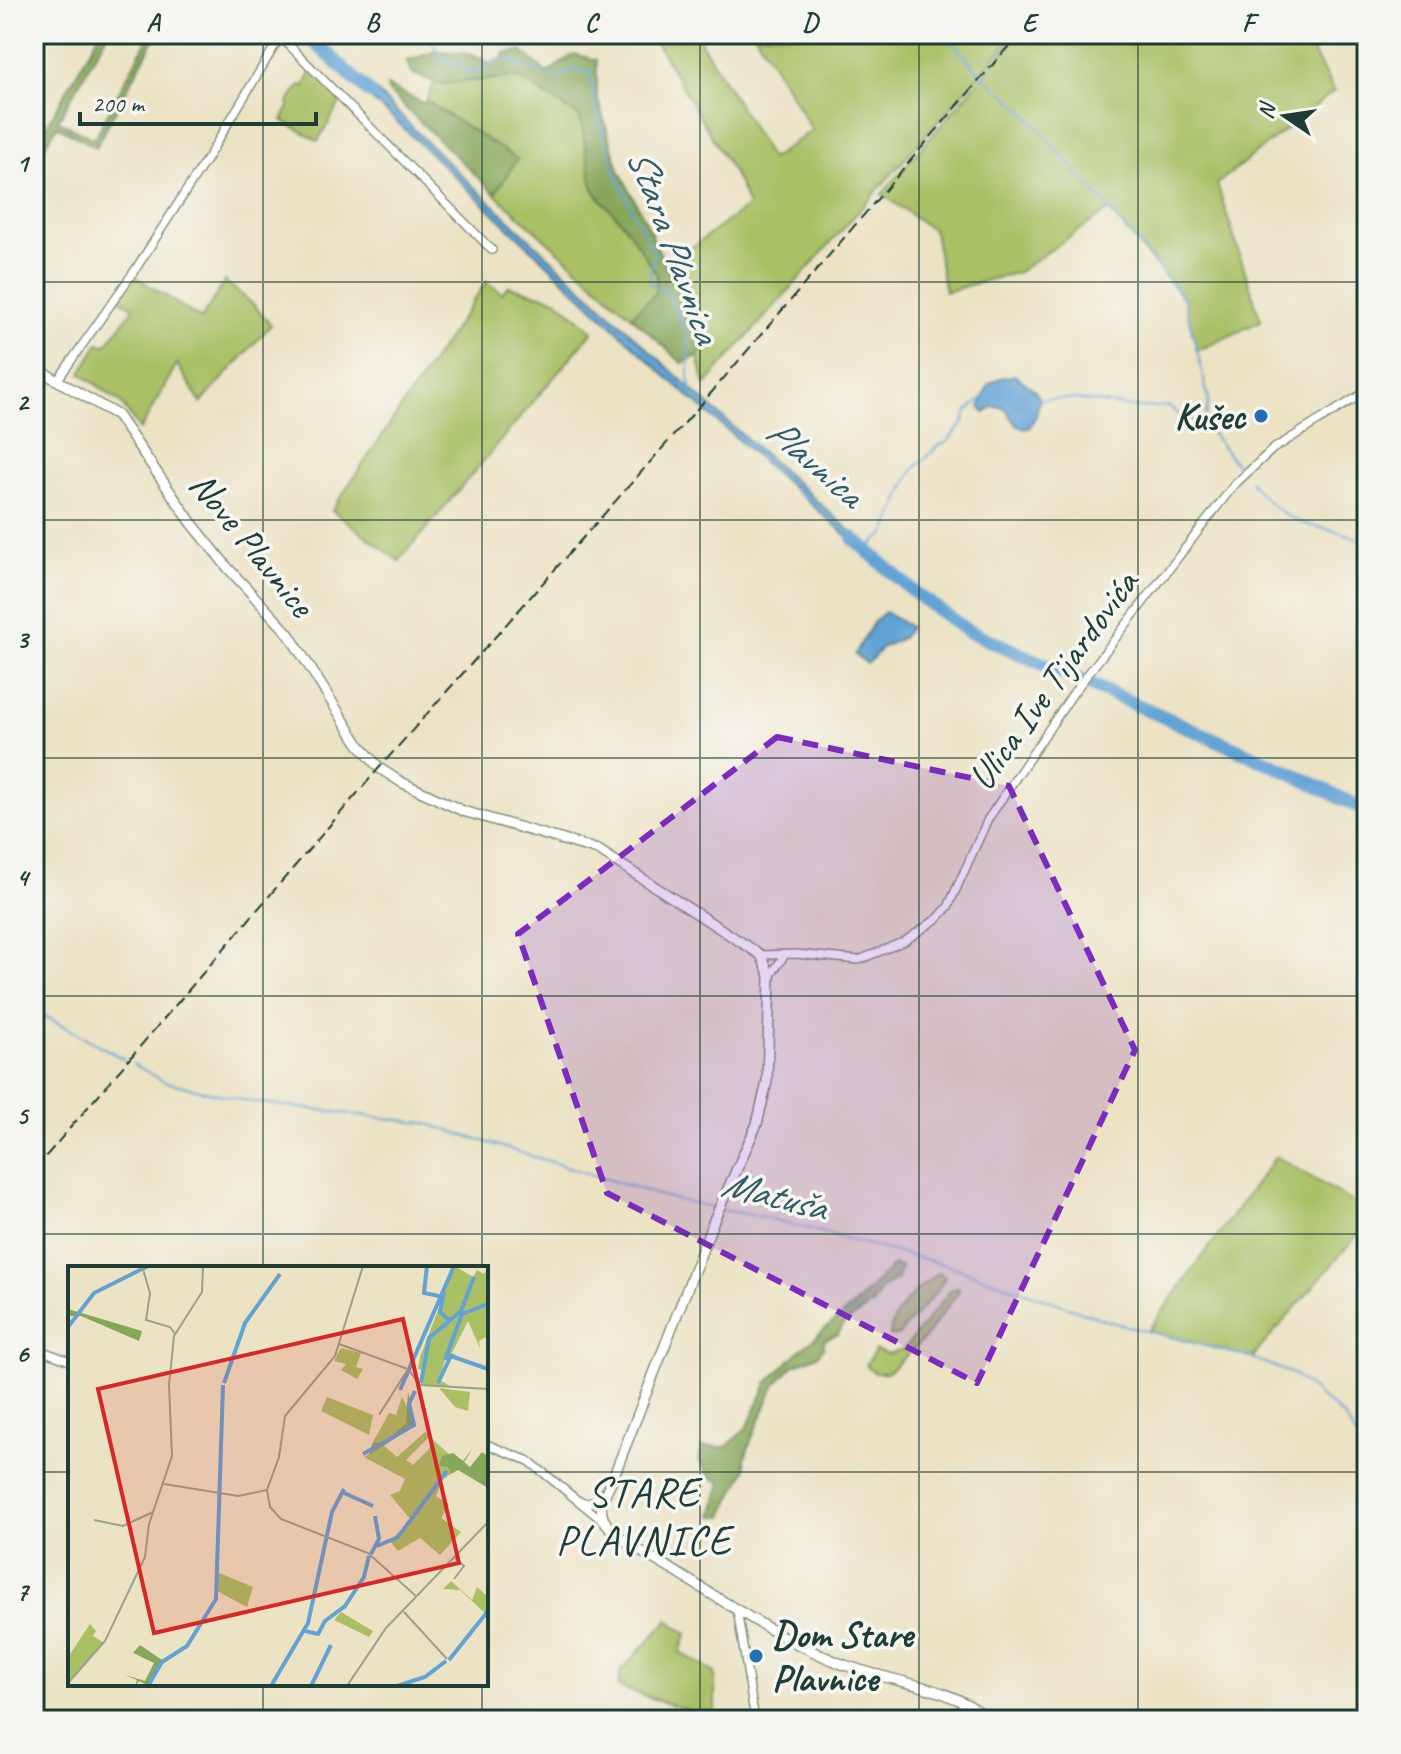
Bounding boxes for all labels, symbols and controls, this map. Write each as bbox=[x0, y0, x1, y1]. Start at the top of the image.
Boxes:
text: A bbox=[146, 6, 161, 39]
text: B bbox=[365, 6, 381, 39]
text: C bbox=[585, 6, 601, 39]
text: D bbox=[802, 6, 820, 39]
text: E bbox=[1022, 6, 1040, 39]
text: F bbox=[1242, 6, 1260, 39]
scale bar bbox=[80, 76, 316, 126]
north arrow bbox=[1245, 76, 1325, 156]
text: 200 m bbox=[92, 89, 146, 119]
text: N bbox=[1251, 99, 1282, 122]
water label: Stara Plavnica bbox=[616, 141, 734, 353]
text: 1 bbox=[16, 147, 31, 180]
text: 2 bbox=[16, 385, 30, 418]
place label: Kušec bbox=[1174, 393, 1247, 440]
water label: Plavnica bbox=[756, 406, 877, 521]
marker: Kušec bbox=[1252, 407, 1270, 425]
street label: Nove Plavnice bbox=[179, 462, 326, 628]
street label: Ulica Ive Tijardovića bbox=[958, 559, 1150, 799]
text: 3 bbox=[16, 623, 30, 656]
text: 4 bbox=[16, 861, 31, 894]
text: 5 bbox=[16, 1099, 30, 1132]
water label: Matuša bbox=[717, 1158, 835, 1233]
inset map bbox=[68, 1266, 488, 1686]
text: 6 bbox=[16, 1337, 30, 1370]
district label: STARE PLAVNICE bbox=[556, 1466, 735, 1567]
text: 7 bbox=[16, 1575, 30, 1608]
place label: Dom Stare Plavnice bbox=[772, 1611, 916, 1702]
marker: Dom Stare Plavnice bbox=[747, 1647, 765, 1665]

